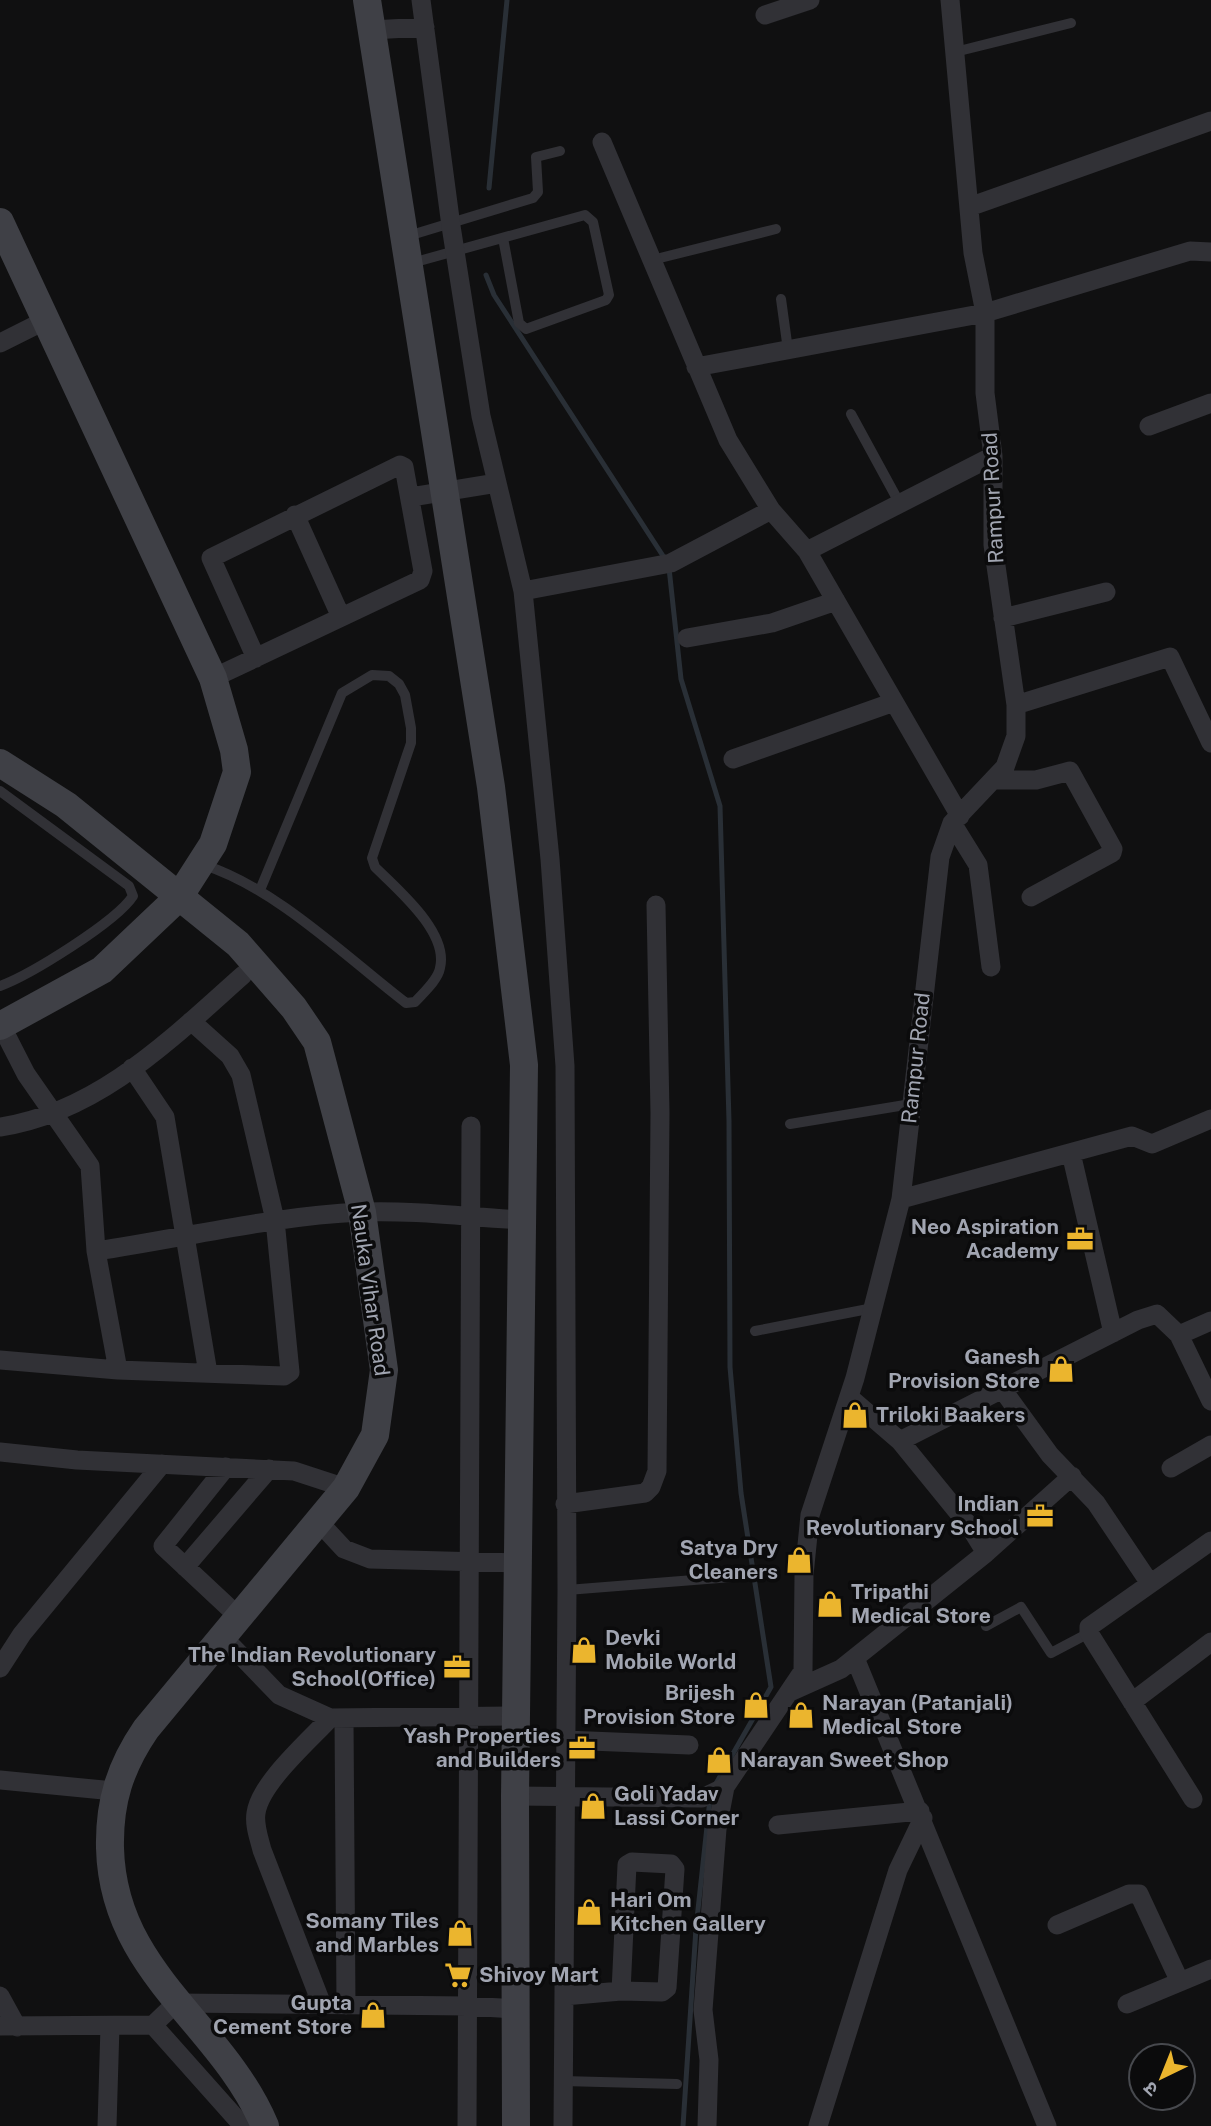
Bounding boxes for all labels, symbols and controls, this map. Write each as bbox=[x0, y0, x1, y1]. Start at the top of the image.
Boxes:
street label: Rampur Road bbox=[977, 432, 1008, 564]
street label: Rampur Road bbox=[896, 991, 935, 1125]
street label: Nauka Vihar Road bbox=[346, 1202, 395, 1378]
place label: Neo Aspiration Academy bbox=[911, 1214, 1059, 1263]
office icon: Neo Aspiration Academy bbox=[1065, 1224, 1095, 1254]
place label: Ganesh Provision Store bbox=[888, 1344, 1040, 1393]
shop icon: Ganesh Provision Store bbox=[1046, 1354, 1076, 1384]
shop icon: Triloki Baakers bbox=[840, 1400, 870, 1430]
place label: Triloki Baakers bbox=[876, 1402, 1025, 1427]
place label: Indian Revolutionary School bbox=[806, 1491, 1019, 1540]
office icon: Indian Revolutionary School bbox=[1025, 1501, 1055, 1531]
place label: Satya Dry Cleaners bbox=[679, 1535, 778, 1584]
shop icon: Satya Dry Cleaners bbox=[784, 1545, 814, 1575]
place label: Tripathi Medical Store bbox=[851, 1579, 991, 1628]
shop icon: Tripathi Medical Store bbox=[815, 1589, 845, 1619]
place label: Devki Mobile World bbox=[605, 1625, 736, 1674]
shop icon: Devki Mobile World bbox=[569, 1635, 599, 1665]
place label: The Indian Revolutionary School(Office) bbox=[188, 1642, 436, 1691]
office icon: The Indian Revolutionary School(Office) bbox=[442, 1652, 472, 1682]
place label: Brijesh Provision Store bbox=[583, 1680, 735, 1729]
shop icon: Brijesh Provision Store bbox=[741, 1690, 771, 1720]
place label: Narayan (Patanjali) Medical Store bbox=[822, 1690, 1013, 1739]
shop icon: Narayan (Patanjali) Medical Store bbox=[786, 1700, 816, 1730]
place label: Yash Properties and Builders bbox=[403, 1723, 561, 1772]
office icon: Yash Properties and Builders bbox=[567, 1733, 597, 1763]
shop icon: Narayan Sweet Shop bbox=[704, 1745, 734, 1775]
place label: Narayan Sweet Shop bbox=[740, 1747, 949, 1772]
place label: Goli Yadav Lassi Corner bbox=[614, 1781, 740, 1830]
shop icon: Goli Yadav Lassi Corner bbox=[578, 1791, 608, 1821]
place label: Hari Om Kitchen Gallery bbox=[610, 1887, 766, 1936]
shop icon: Hari Om Kitchen Gallery bbox=[574, 1897, 604, 1927]
place label: Somany Tiles and Marbles bbox=[305, 1908, 439, 1957]
shop icon: Somany Tiles and Marbles bbox=[445, 1918, 475, 1948]
supermarket icon: Shivoy Mart bbox=[443, 1960, 473, 1990]
place label: Shivoy Mart bbox=[479, 1962, 599, 1987]
place label: Gupta Cement Store bbox=[213, 1990, 352, 2039]
shop icon: Gupta Cement Store bbox=[358, 2000, 388, 2030]
north arrow bbox=[1127, 2042, 1197, 2112]
text: उ bbox=[1138, 2077, 1162, 2101]

